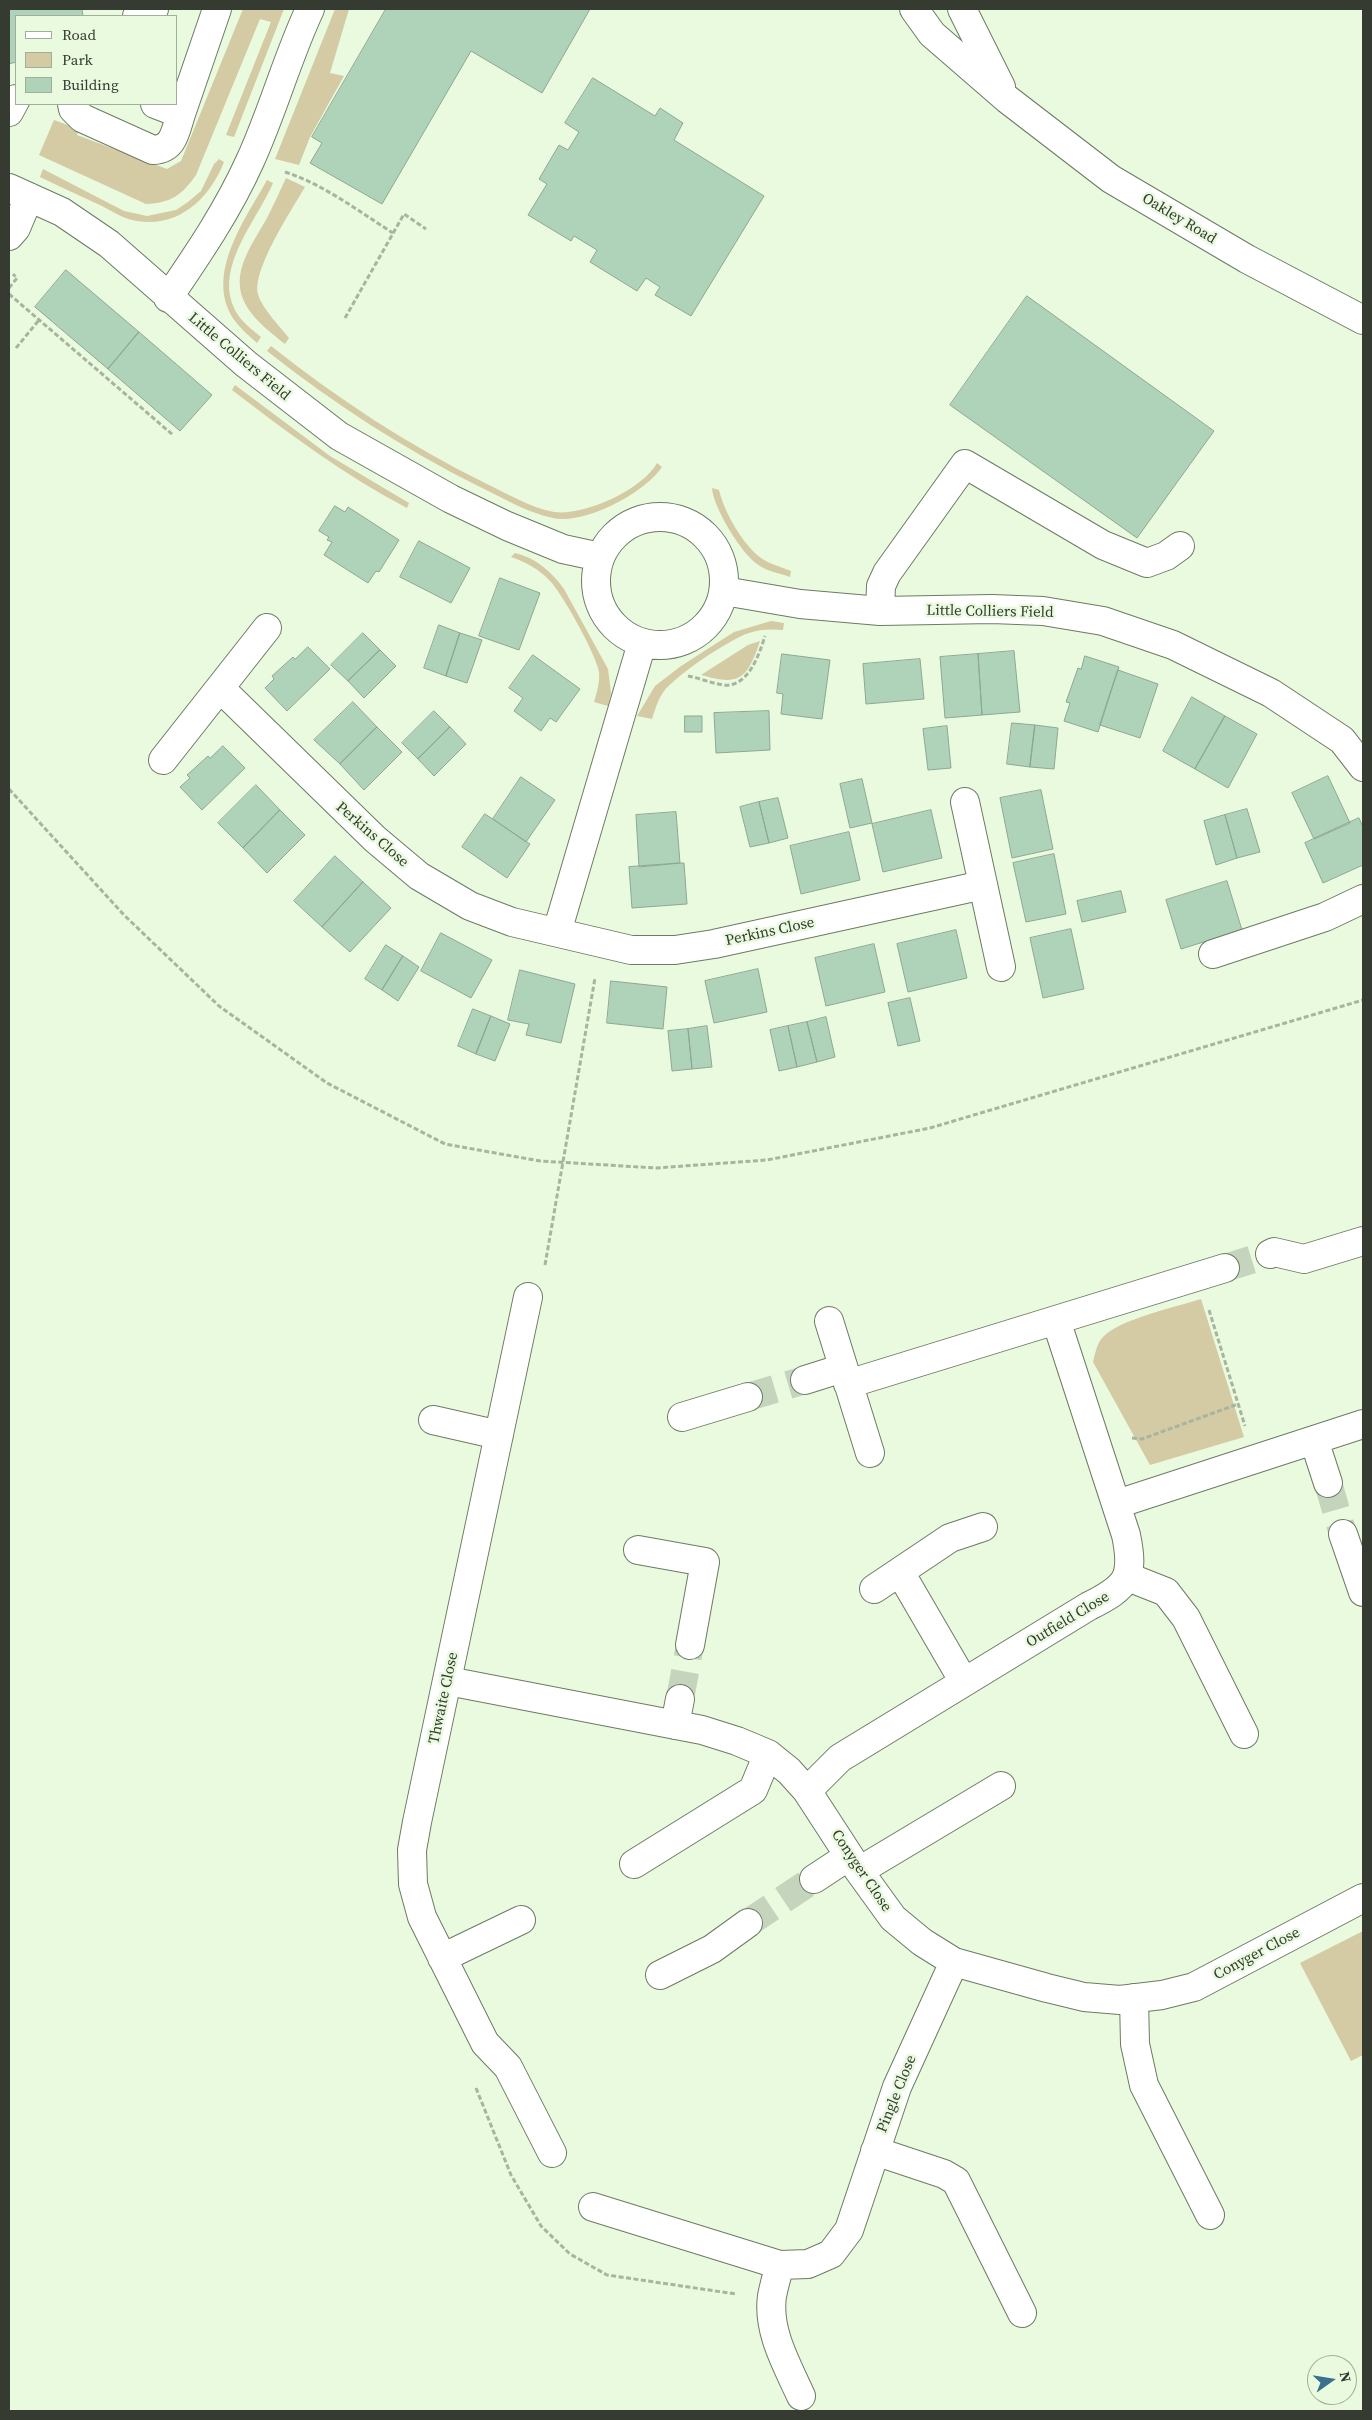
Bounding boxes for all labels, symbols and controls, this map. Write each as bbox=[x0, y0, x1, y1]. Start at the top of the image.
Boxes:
legend bbox=[15, 15, 178, 105]
text: Road bbox=[62, 24, 96, 45]
text: Park bbox=[62, 49, 93, 70]
text: Building bbox=[62, 74, 119, 95]
street label: Oakley Road bbox=[1139, 190, 1219, 248]
street label: Little Colliers Field bbox=[185, 309, 293, 405]
street label: Little Colliers Field bbox=[926, 602, 1054, 622]
street label: Perkins Close bbox=[332, 799, 412, 871]
street label: Perkins Close bbox=[724, 914, 816, 950]
street label: Outfield Close bbox=[1023, 1588, 1113, 1652]
street label: Thwaite Close bbox=[425, 1650, 463, 1746]
street label: Conyger Close bbox=[827, 1827, 895, 1915]
street label: Conyger Close bbox=[1211, 1924, 1303, 1984]
street label: Pingle Close bbox=[873, 2053, 921, 2135]
north arrow bbox=[1307, 2355, 1357, 2405]
text: N bbox=[1335, 2370, 1357, 2384]

